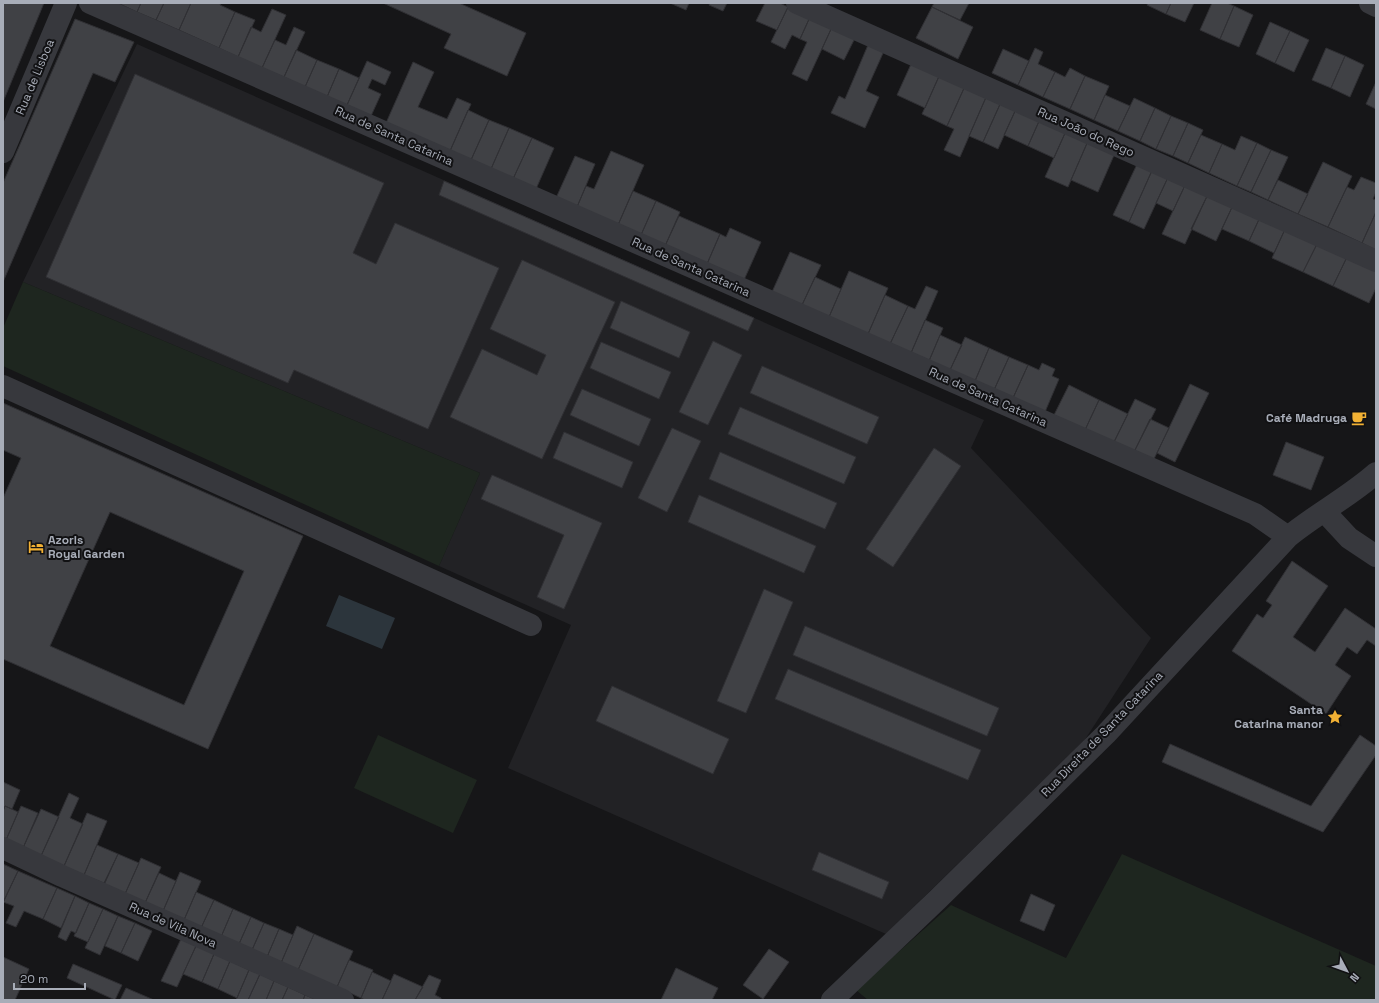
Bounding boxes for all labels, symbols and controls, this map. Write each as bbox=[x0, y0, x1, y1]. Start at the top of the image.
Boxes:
street label: Rua de Lisboa bbox=[12, 37, 58, 117]
street label: Rua de Santa Catarina bbox=[332, 103, 456, 169]
street label: Rua João do Rego bbox=[1035, 103, 1137, 161]
street label: Rua de Santa Catarina bbox=[629, 234, 753, 300]
street label: Rua de Santa Catarina bbox=[926, 364, 1050, 430]
cafe icon: Café Madruga bbox=[1350, 409, 1368, 427]
place label: Café Madruga bbox=[1266, 410, 1347, 426]
place label: Azoris Royal Garden bbox=[48, 532, 125, 562]
hotel icon: Azoris Royal Garden bbox=[27, 538, 45, 556]
street label: Rua Direita de Santa Catarina bbox=[1038, 668, 1166, 800]
place label: Santa Catarina manor bbox=[1234, 702, 1323, 732]
place icon: Santa Catarina manor bbox=[1326, 708, 1344, 726]
street label: Rua de Vila Nova bbox=[127, 899, 219, 952]
north arrow bbox=[1327, 951, 1367, 991]
scale bar bbox=[14, 965, 85, 991]
text: N bbox=[1347, 970, 1362, 985]
text: 20 m bbox=[20, 971, 48, 987]

